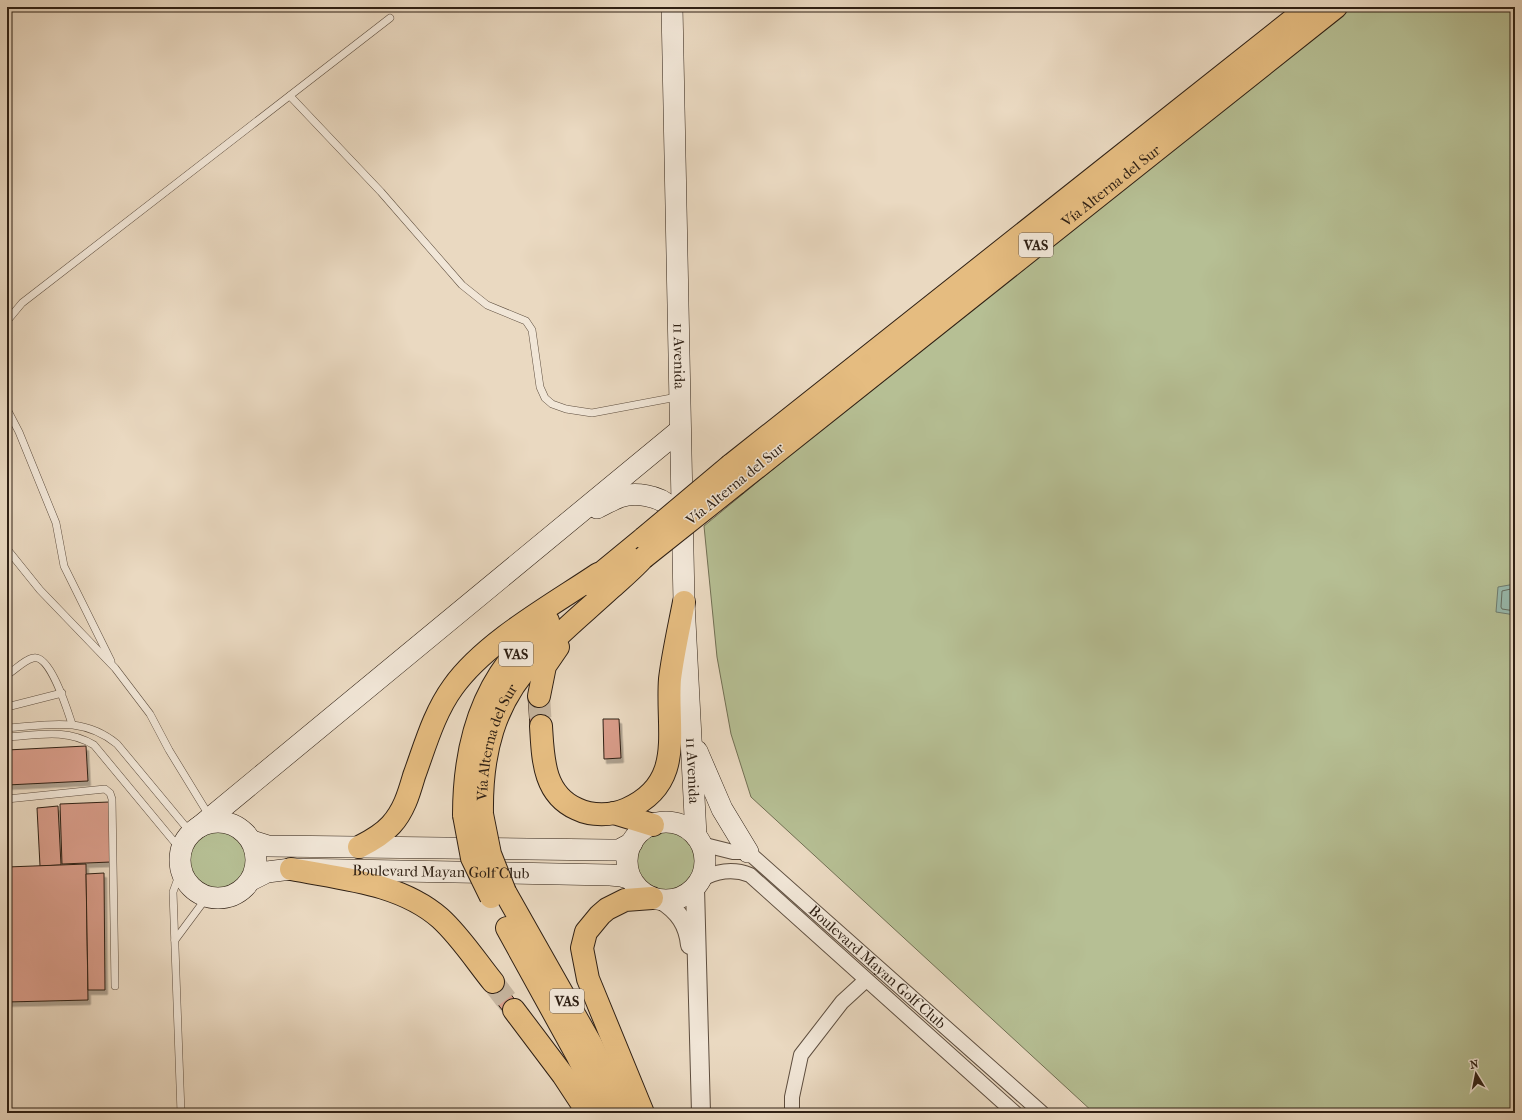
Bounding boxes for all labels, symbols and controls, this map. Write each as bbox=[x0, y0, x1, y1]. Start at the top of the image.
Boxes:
street label: Vía Alterna del Sur bbox=[1057, 141, 1165, 231]
road number: VAS bbox=[1019, 233, 1053, 257]
street label: 11 Avenida bbox=[669, 323, 689, 390]
street label: Vía Alterna del Sur bbox=[681, 438, 788, 530]
road number: VAS bbox=[499, 642, 533, 666]
street label: Vía Alterna del Sur bbox=[473, 680, 522, 802]
street label: 11 Avenida bbox=[682, 737, 703, 805]
street label: Boulevard Mayan Golf Club bbox=[352, 861, 530, 882]
street label: Boulevard Mayan Golf Club bbox=[805, 901, 950, 1032]
road number: VAS bbox=[550, 989, 584, 1013]
north arrow bbox=[1456, 1054, 1496, 1094]
text: N bbox=[1469, 1057, 1480, 1072]

